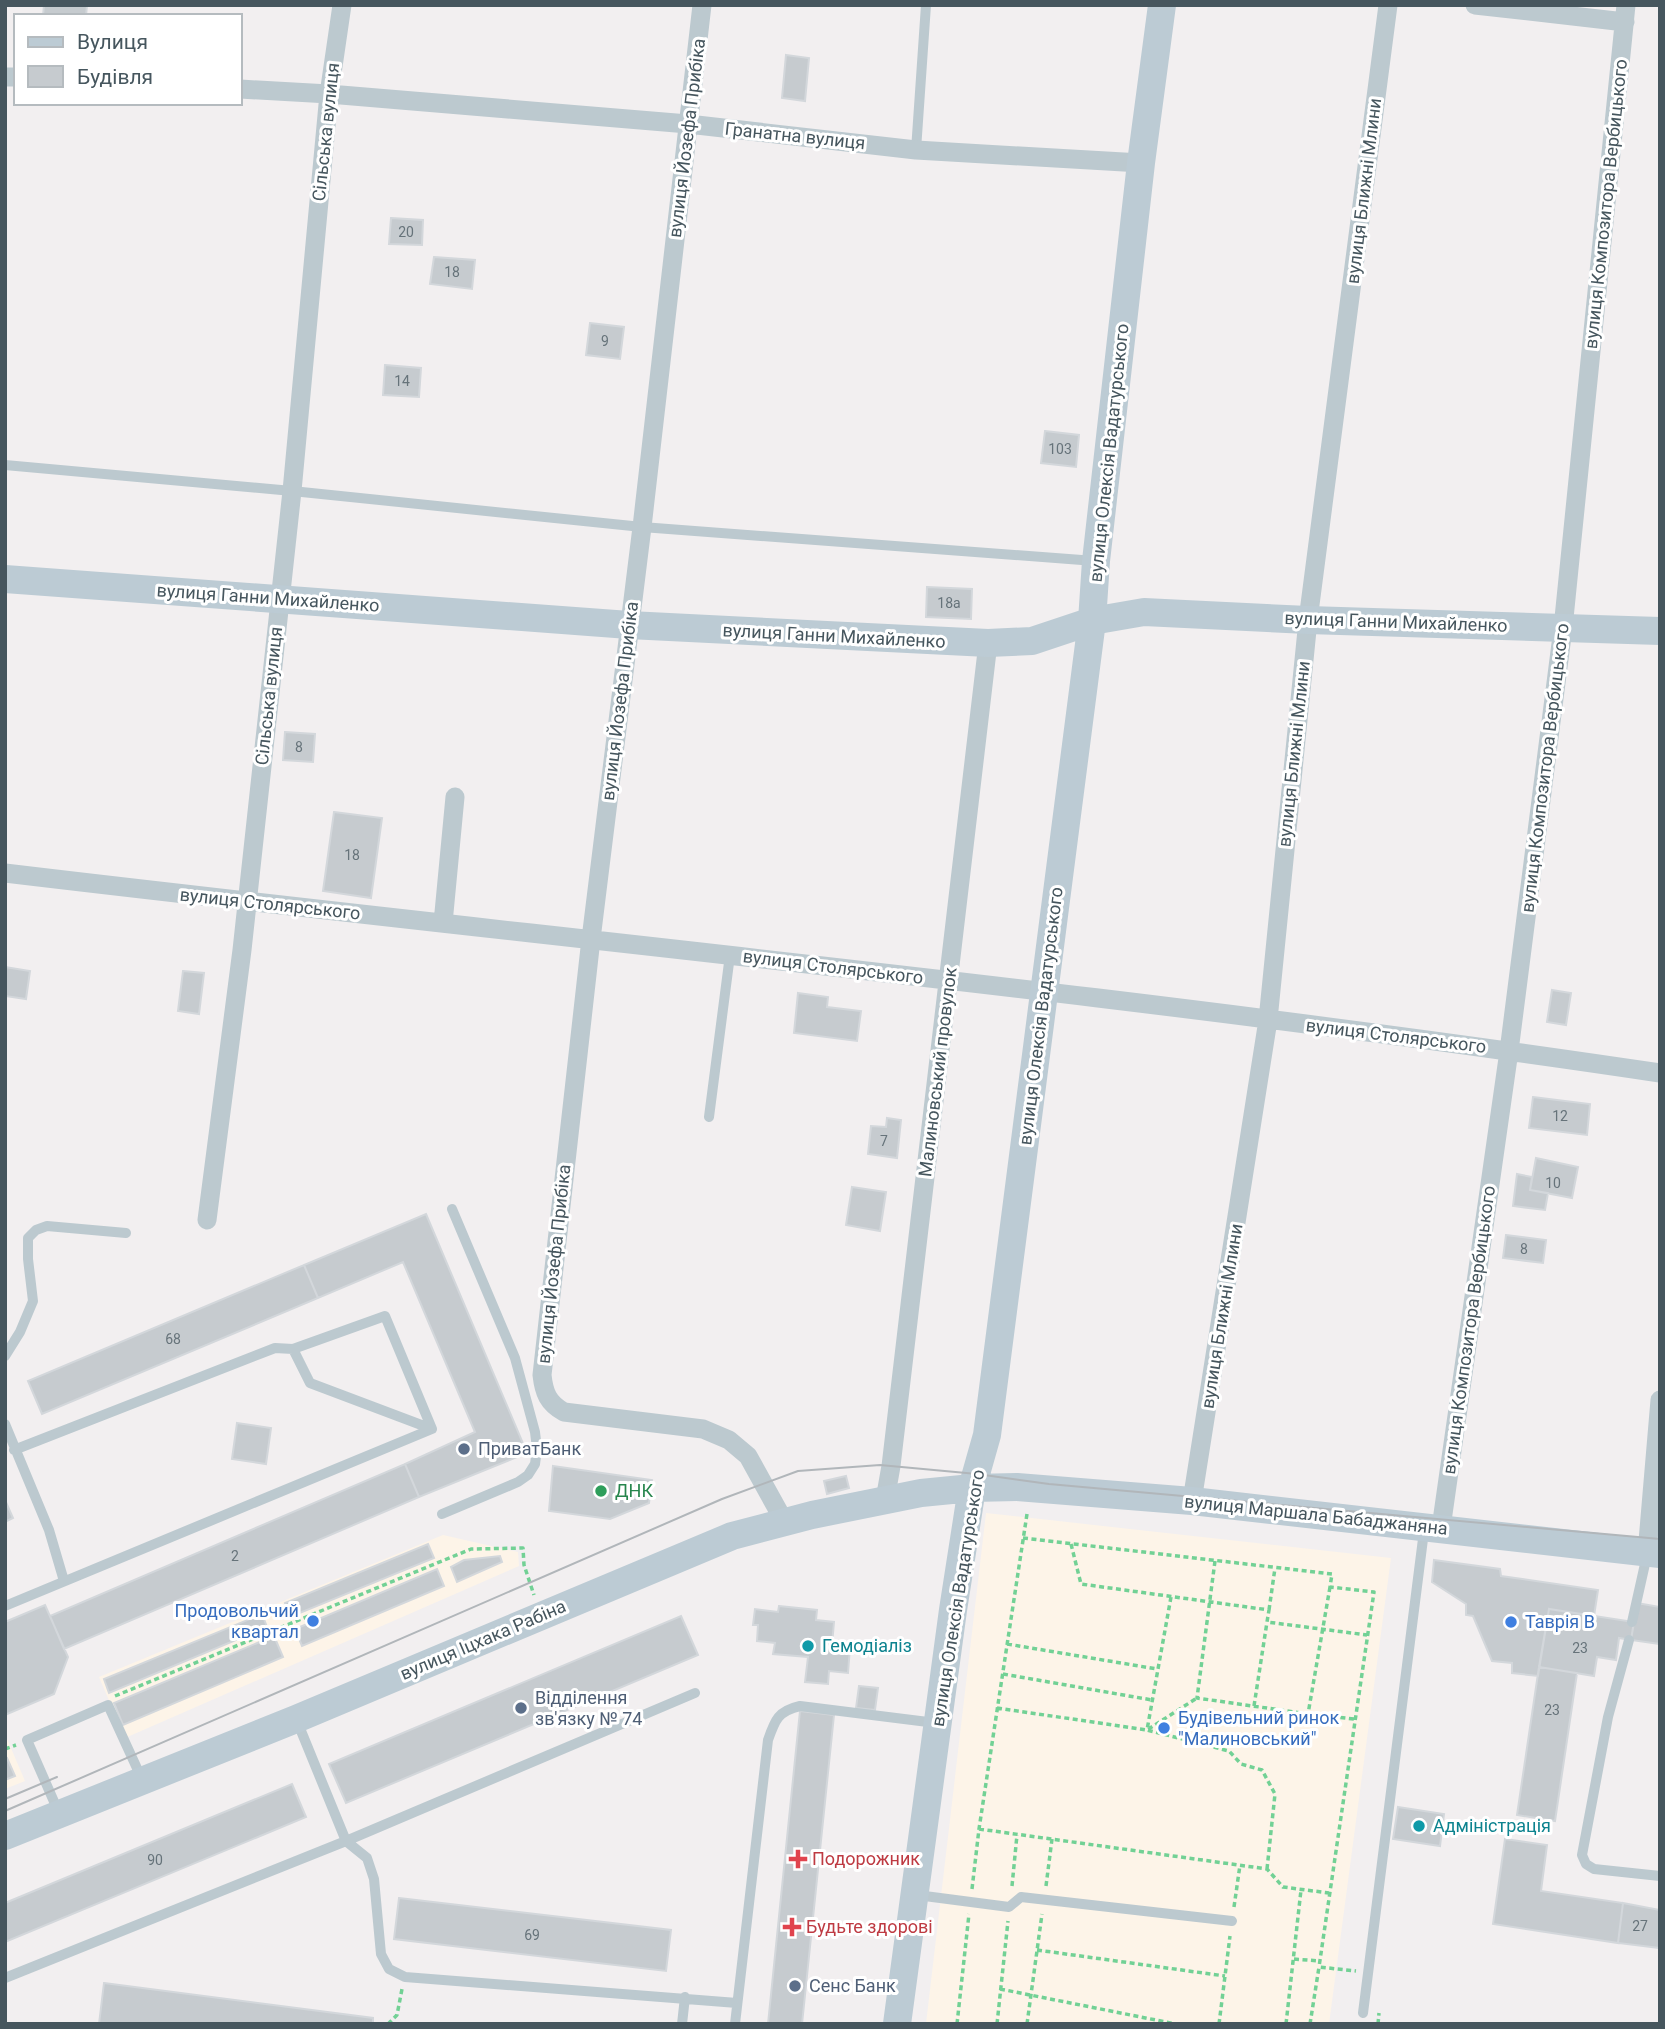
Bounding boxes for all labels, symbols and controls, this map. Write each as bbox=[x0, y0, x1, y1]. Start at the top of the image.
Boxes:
legend bbox=[14, 14, 242, 105]
text: Вулиця bbox=[77, 30, 148, 54]
street label: вулиця Йозефа Прибіка bbox=[664, 37, 709, 239]
street label: вулиця Композитора Вербицького bbox=[1580, 58, 1631, 350]
street label: Сільська вулиця bbox=[308, 62, 343, 202]
text: Будівля bbox=[77, 65, 153, 89]
street label: вулиця Ближні Млини bbox=[1342, 97, 1385, 285]
street label: Гранатна вулиця bbox=[724, 118, 866, 153]
house number: 20 bbox=[398, 224, 414, 240]
house number: 18 bbox=[444, 264, 460, 280]
street label: вулиця Олексія Вадатурського bbox=[1084, 323, 1133, 583]
house number: 9 bbox=[601, 333, 609, 349]
house number: 14 bbox=[394, 373, 410, 389]
house number: 103 bbox=[1048, 441, 1072, 457]
street label: вулиця Ганни Михайленко bbox=[156, 579, 380, 616]
house number: 18а bbox=[937, 595, 961, 611]
street label: вулиця Йозефа Прибіка bbox=[597, 600, 642, 802]
street label: вулиця Ганни Михайленко bbox=[1284, 607, 1508, 636]
street label: вулиця Ганни Михайленко bbox=[722, 619, 946, 652]
street label: вулиця Композитора Вербицького bbox=[1516, 622, 1573, 914]
street label: Сільська вулиця bbox=[251, 626, 286, 766]
street label: вулиця Ближні Млини bbox=[1273, 660, 1314, 848]
house number: 8 bbox=[295, 739, 303, 755]
house number: 18 bbox=[344, 847, 360, 863]
street label: вулиця Столярського bbox=[179, 884, 361, 923]
street label: вулиця Олексія Вадатурського bbox=[1014, 886, 1067, 1146]
street label: вулиця Столярського bbox=[742, 945, 924, 988]
street label: Малиновський провулок bbox=[914, 966, 961, 1178]
street label: вулиця Столярського bbox=[1305, 1014, 1487, 1057]
house number: 12 bbox=[1552, 1108, 1568, 1124]
house number: 7 bbox=[880, 1133, 888, 1149]
street label: вулиця Йозефа Прибіка bbox=[533, 1163, 574, 1365]
house number: 10 bbox=[1545, 1175, 1561, 1191]
street label: вулиця Композитора Вербицького bbox=[1438, 1184, 1499, 1476]
street label: вулиця Ближні Млини bbox=[1197, 1222, 1246, 1410]
house number: 8 bbox=[1520, 1241, 1528, 1257]
house number: 68 bbox=[165, 1331, 181, 1347]
place label: ПриватБанк bbox=[478, 1438, 581, 1459]
marker: ПриватБанк bbox=[456, 1441, 472, 1457]
street label: вулиця Олексія Вадатурського bbox=[927, 1468, 988, 1728]
place label: ДНК bbox=[615, 1480, 653, 1501]
marker: ДНК bbox=[593, 1483, 609, 1499]
street label: вулиця Маршала Бабаджаняна bbox=[1183, 1490, 1449, 1539]
house number: 2 bbox=[231, 1548, 239, 1564]
street label: вулиця Іцхака Рабіна bbox=[397, 1595, 569, 1684]
place label: Продовольчий квартал bbox=[174, 1600, 299, 1642]
place label: Таврія В bbox=[1525, 1611, 1595, 1632]
marker: Продовольчий квартал bbox=[305, 1613, 321, 1629]
marker: Таврія В bbox=[1503, 1614, 1519, 1630]
place label: Гемодіаліз bbox=[822, 1635, 912, 1656]
marker: Гемодіаліз bbox=[800, 1638, 816, 1654]
house number: 23 bbox=[1572, 1640, 1588, 1656]
place label: Відділення зв'язку № 74 bbox=[535, 1687, 642, 1729]
marker: Відділення зв'язку № 74 bbox=[513, 1700, 529, 1716]
house number: 23 bbox=[1544, 1702, 1560, 1718]
place label: Будівельний ринок "Малиновський" bbox=[1178, 1707, 1339, 1749]
marker: Будівельний ринок "Малиновський" bbox=[1156, 1720, 1172, 1736]
place label: Адміністрація bbox=[1433, 1815, 1551, 1836]
marker: Адміністрація bbox=[1411, 1818, 1427, 1834]
place label: Подорожник bbox=[812, 1848, 920, 1869]
marker: Подорожник bbox=[790, 1851, 806, 1867]
house number: 90 bbox=[147, 1852, 163, 1868]
place label: Будьте здорові bbox=[806, 1916, 933, 1937]
house number: 27 bbox=[1632, 1918, 1648, 1934]
marker: Будьте здорові bbox=[784, 1919, 800, 1935]
house number: 69 bbox=[524, 1927, 540, 1943]
place label: Сенс Банк bbox=[809, 1975, 896, 1996]
marker: Сенс Банк bbox=[787, 1978, 803, 1994]

